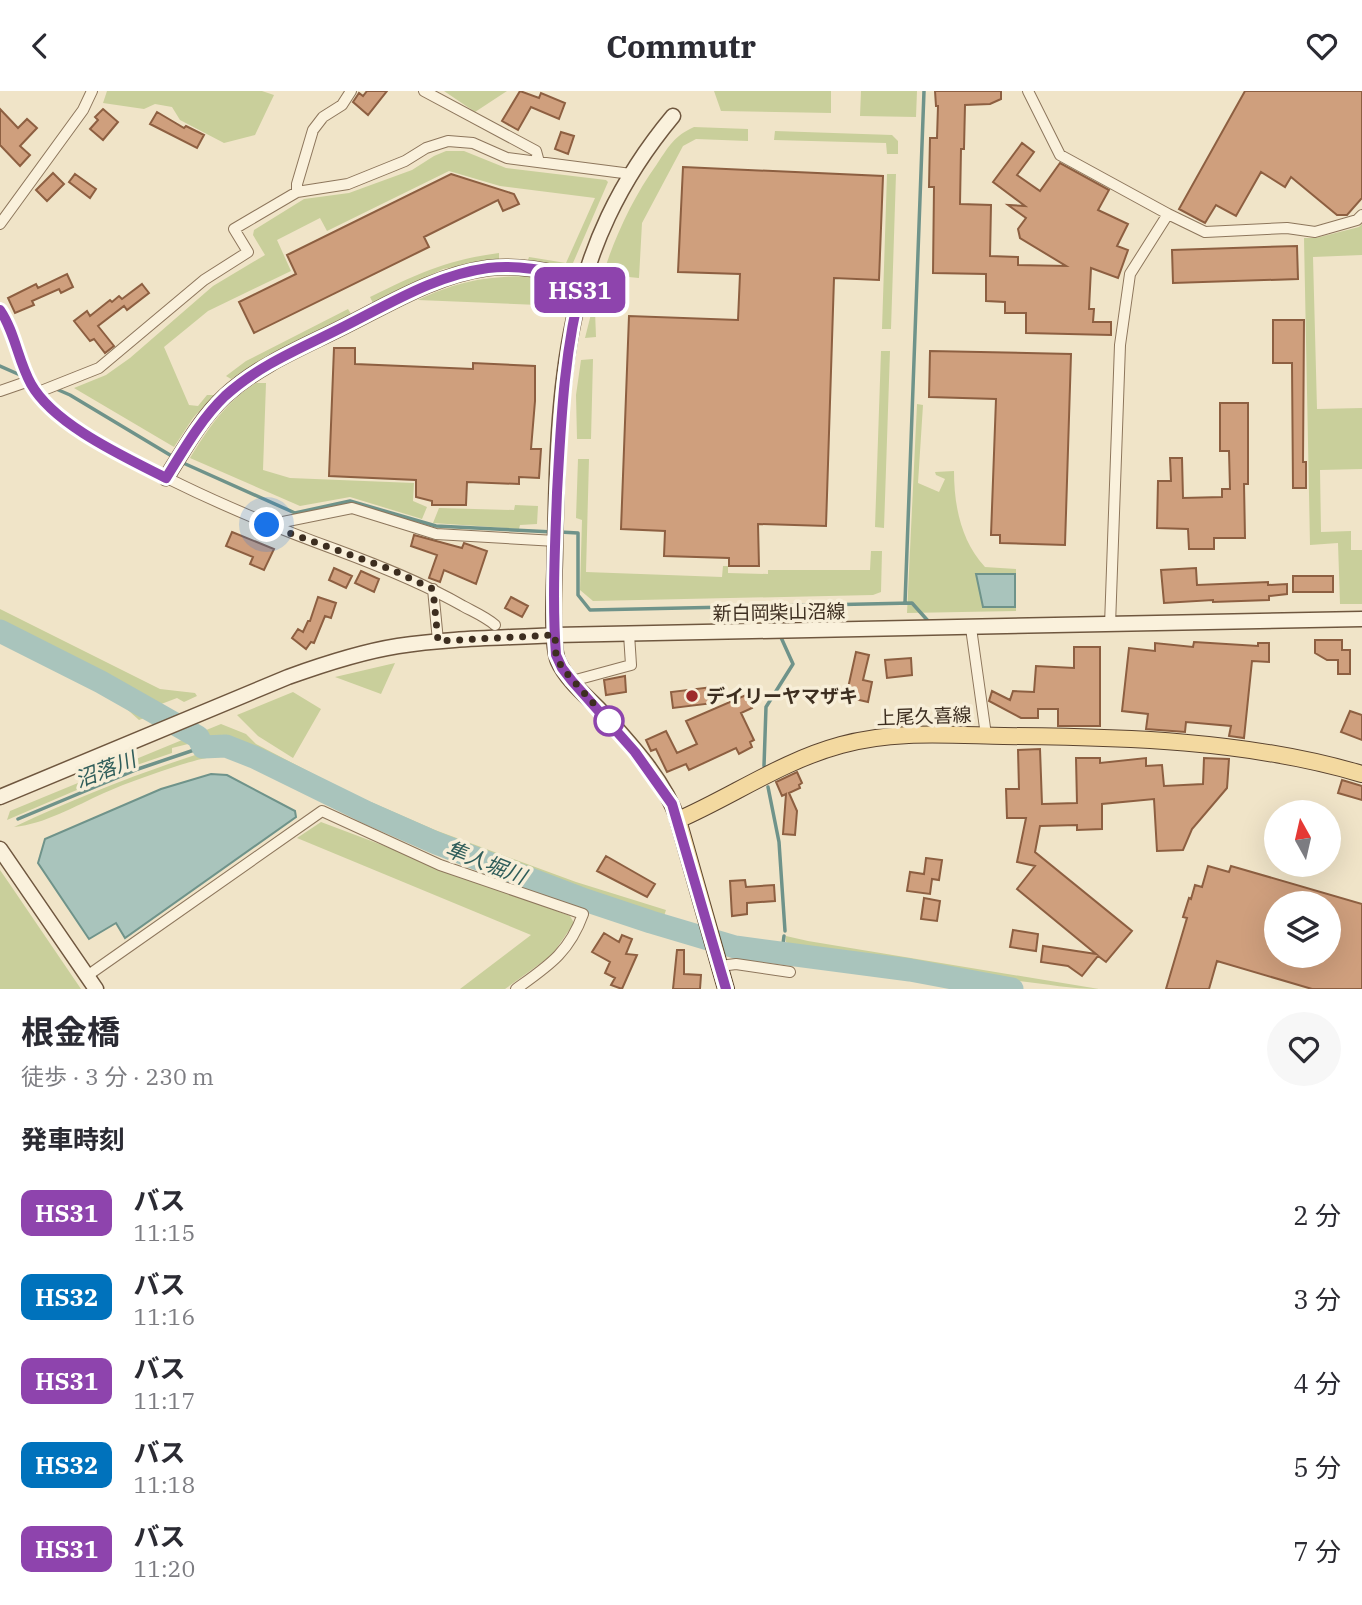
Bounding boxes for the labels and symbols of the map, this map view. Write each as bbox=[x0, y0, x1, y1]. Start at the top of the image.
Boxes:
line badge: HS31 bbox=[531, 267, 629, 313]
your location bbox=[249, 507, 284, 542]
street label: 新白岡柴山沼線 bbox=[712, 599, 846, 625]
place label: デイリーヤマザキ bbox=[706, 684, 858, 708]
marker: デイリーヤマザキ bbox=[684, 688, 700, 704]
street label: 上尾久喜線 bbox=[876, 702, 972, 730]
unlabelled marker bbox=[594, 706, 624, 736]
water label: 沼落川 bbox=[71, 744, 141, 793]
north arrow bbox=[1264, 800, 1340, 877]
water label: 隼人堀川 bbox=[442, 834, 532, 891]

